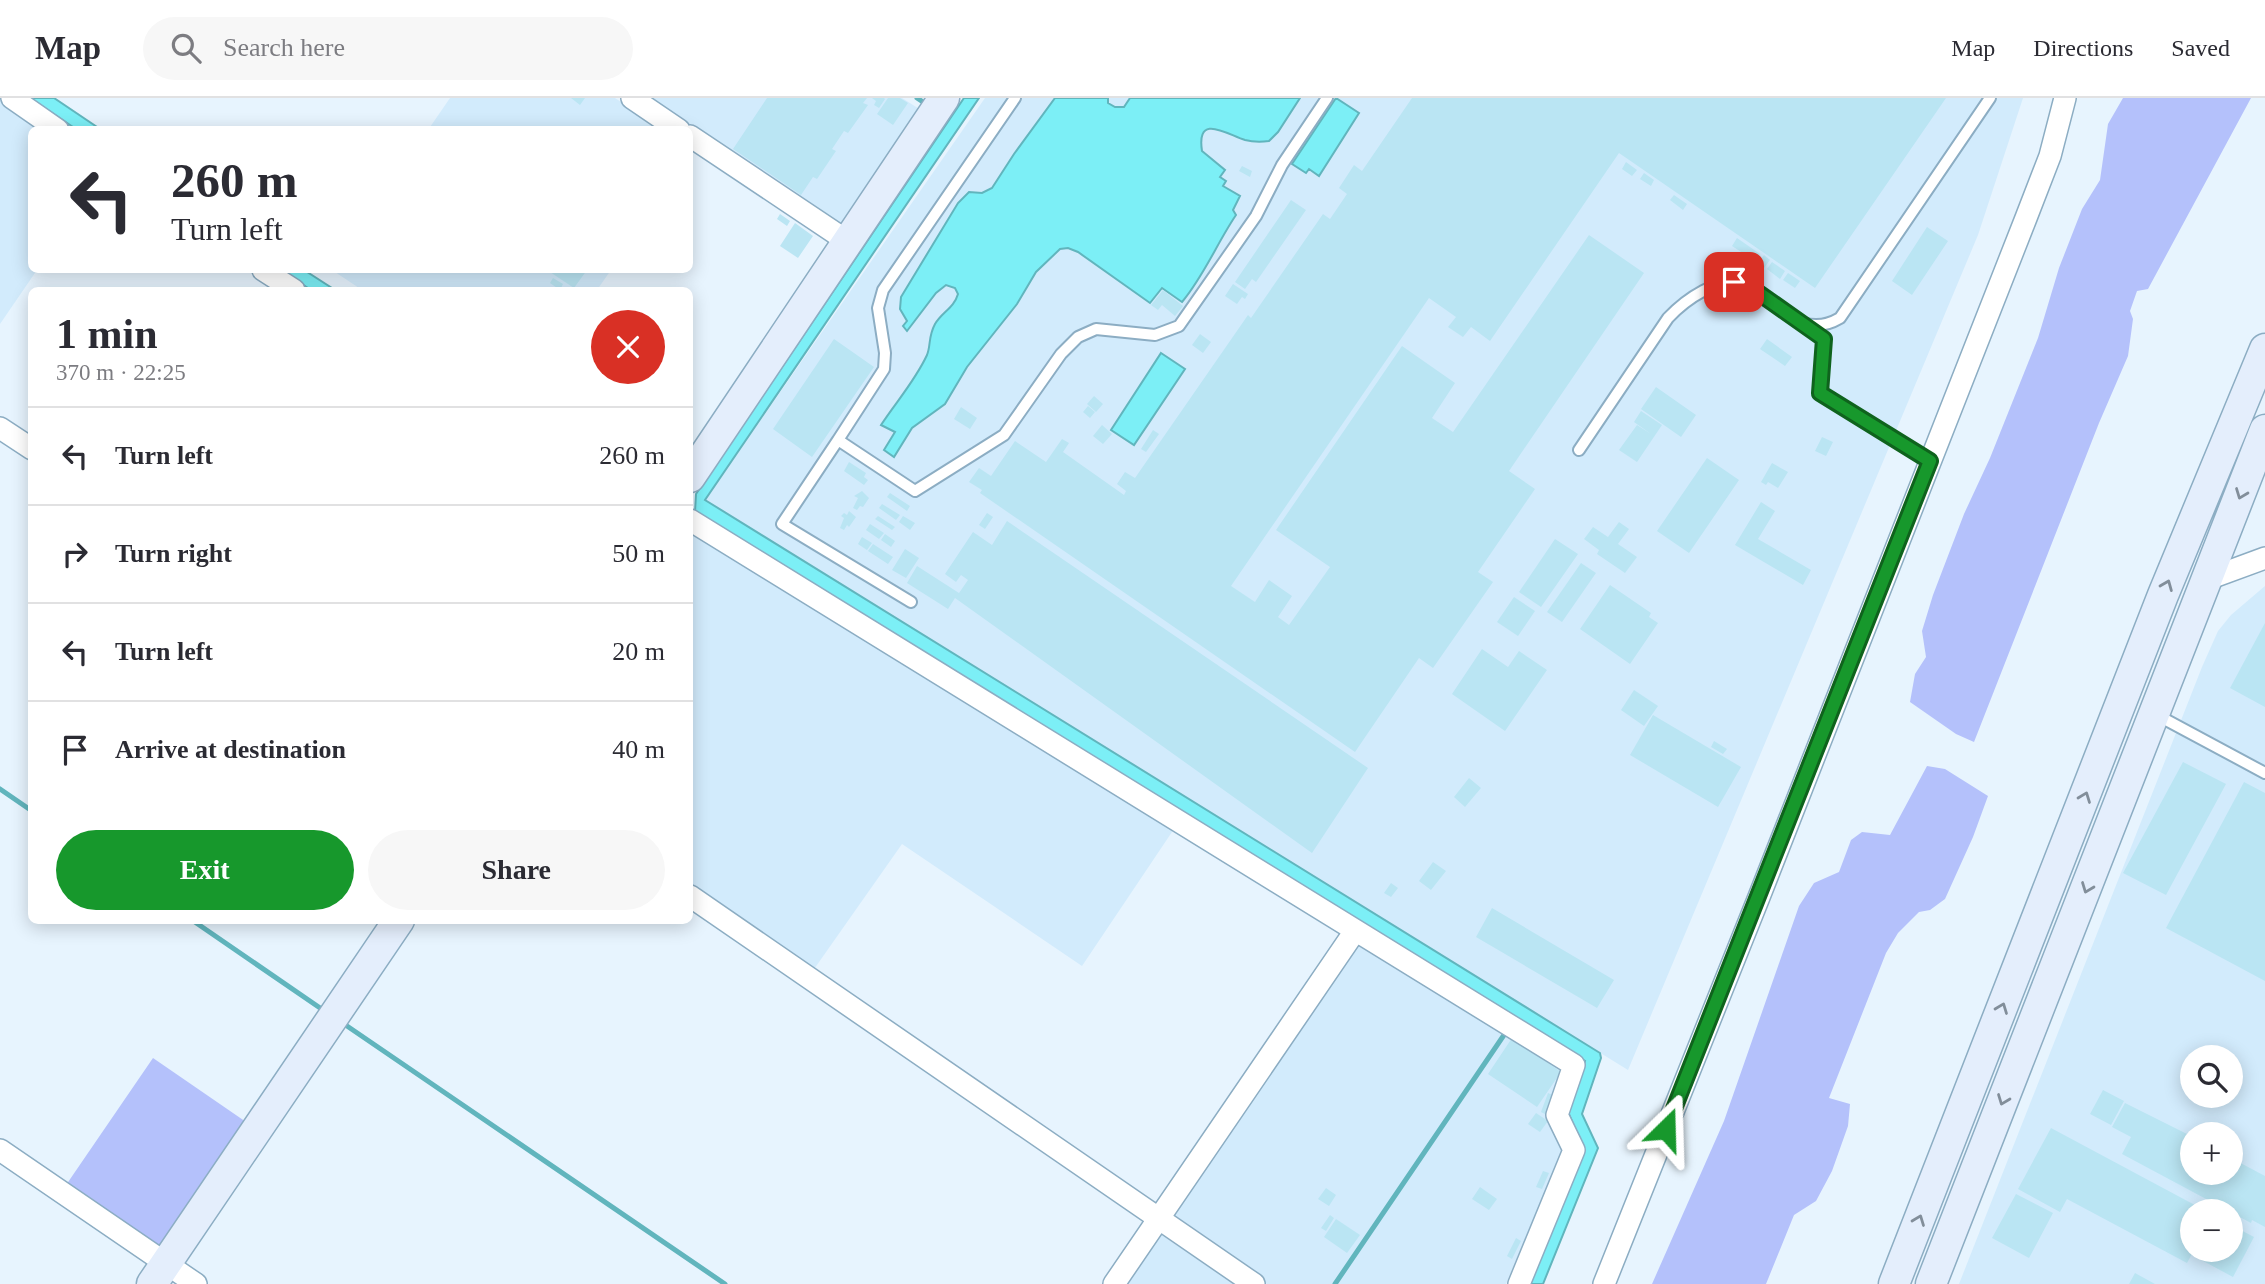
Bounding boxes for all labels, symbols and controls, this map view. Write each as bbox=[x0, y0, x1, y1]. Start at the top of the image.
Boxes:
search box bbox=[143, 17, 633, 80]
icon: search bbox=[167, 29, 205, 67]
text: Map bbox=[35, 30, 101, 66]
text: Search here bbox=[223, 33, 345, 62]
text: Map bbox=[1951, 35, 1995, 61]
text: Directions bbox=[2033, 35, 2133, 61]
text: Saved bbox=[2171, 35, 2230, 61]
text: 260 m bbox=[171, 153, 298, 208]
icon: left bbox=[56, 154, 147, 245]
text: Turn left bbox=[171, 211, 283, 247]
pin bbox=[1704, 252, 1764, 312]
icon: arrive bbox=[1715, 263, 1753, 301]
button: close bbox=[591, 310, 665, 384]
text: 1 min bbox=[56, 311, 158, 357]
text: 370 m · 22:25 bbox=[56, 360, 186, 385]
icon: left bbox=[56, 437, 94, 475]
text: Turn left bbox=[115, 441, 213, 470]
text: 260 m bbox=[599, 441, 665, 470]
one-way arrow bbox=[2235, 487, 2249, 499]
icon: right bbox=[56, 535, 94, 573]
text: Turn right bbox=[115, 539, 232, 568]
text: 50 m bbox=[612, 539, 665, 568]
one-way arrow bbox=[2159, 579, 2173, 591]
icon: left bbox=[56, 633, 94, 671]
text: Turn left bbox=[115, 637, 213, 666]
text: 20 m bbox=[612, 637, 665, 666]
icon: arrive bbox=[56, 731, 94, 769]
text: Arrive at destination bbox=[115, 735, 346, 764]
text: 40 m bbox=[612, 735, 665, 764]
one-way arrow bbox=[2076, 791, 2090, 803]
button: Exit bbox=[56, 830, 354, 910]
button: Share bbox=[368, 830, 665, 910]
one-way arrow bbox=[2081, 882, 2095, 894]
one-way arrow bbox=[1993, 1003, 2007, 1015]
map controls bbox=[2180, 1045, 2243, 1262]
button: search bbox=[2180, 1045, 2243, 1108]
position arrow bbox=[1629, 1092, 1703, 1166]
one-way arrow bbox=[1998, 1093, 2012, 1105]
button: + bbox=[2180, 1122, 2243, 1185]
button: − bbox=[2180, 1199, 2243, 1262]
one-way arrow bbox=[1911, 1215, 1925, 1227]

